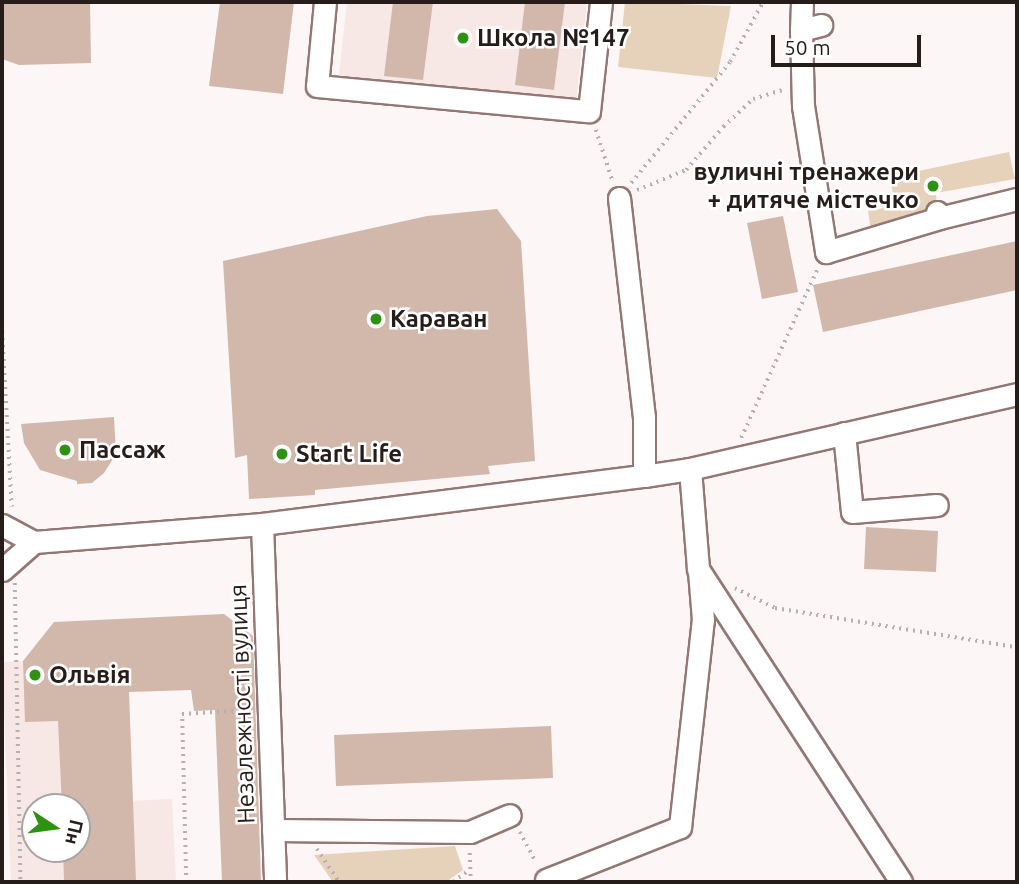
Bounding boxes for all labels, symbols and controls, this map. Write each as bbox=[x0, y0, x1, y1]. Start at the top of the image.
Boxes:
scale bar bbox=[774, 21, 925, 65]
place label: Школа №147 bbox=[477, 24, 629, 52]
marker: Школа №147 bbox=[455, 30, 471, 46]
text: 50 m bbox=[784, 35, 831, 59]
place label: вуличні тренажери + дитяче містечко bbox=[693, 158, 919, 214]
marker: вуличні тренажери + дитяче містечко bbox=[925, 178, 941, 194]
place label: Караван bbox=[390, 305, 488, 333]
marker: Караван bbox=[368, 311, 384, 327]
place label: Пассаж bbox=[79, 436, 166, 464]
place label: Start Life bbox=[296, 440, 402, 468]
marker: Пассаж bbox=[57, 442, 73, 458]
marker: Start Life bbox=[274, 446, 290, 462]
street label: Незалежності вулиця bbox=[223, 584, 261, 824]
place label: Ольвія bbox=[49, 661, 130, 689]
marker: Ольвія bbox=[27, 667, 43, 683]
north arrow bbox=[21, 793, 91, 863]
text: Пн bbox=[61, 818, 88, 847]

